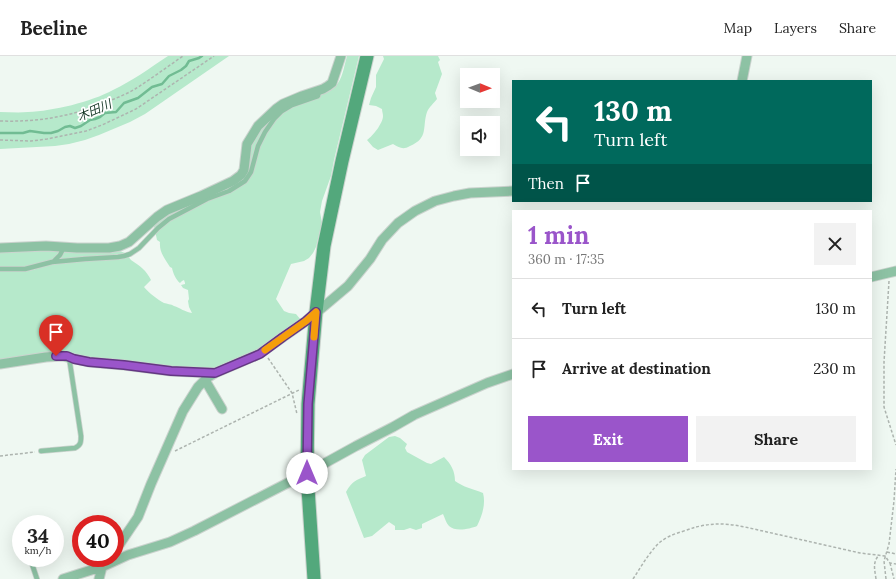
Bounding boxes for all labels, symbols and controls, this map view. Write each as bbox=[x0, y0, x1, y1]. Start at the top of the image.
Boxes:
text: Beeline bbox=[20, 16, 88, 40]
text: Map bbox=[724, 19, 752, 37]
text: Layers bbox=[774, 19, 817, 37]
text: Share bbox=[839, 19, 876, 37]
north arrow bbox=[460, 68, 500, 108]
map controls bbox=[460, 68, 500, 156]
text: 130 m bbox=[594, 93, 672, 129]
water label: 木田川 bbox=[74, 95, 115, 124]
icon: left bbox=[528, 96, 580, 148]
button: sound bbox=[460, 116, 500, 156]
text: Turn left bbox=[594, 128, 667, 151]
icon: arrive bbox=[572, 172, 594, 194]
text: Then bbox=[528, 174, 564, 193]
text: 1 min bbox=[528, 220, 589, 251]
button: close bbox=[814, 223, 856, 265]
text: 360 m · 17:35 bbox=[528, 251, 604, 268]
icon: left bbox=[528, 298, 550, 320]
text: Turn left bbox=[562, 299, 626, 318]
text: 130 m bbox=[816, 299, 856, 318]
pin bbox=[39, 315, 73, 356]
icon: arrive bbox=[45, 321, 67, 343]
icon: arrive bbox=[528, 358, 550, 380]
text: Arrive at destination bbox=[562, 359, 711, 378]
text: 230 m bbox=[813, 359, 856, 378]
button: Exit bbox=[528, 416, 688, 462]
button: Share bbox=[696, 416, 856, 462]
position arrow bbox=[286, 452, 328, 494]
speed limit sign: 40 bbox=[72, 515, 124, 567]
text: 34 bbox=[27, 523, 49, 548]
text: km/h bbox=[24, 544, 52, 557]

